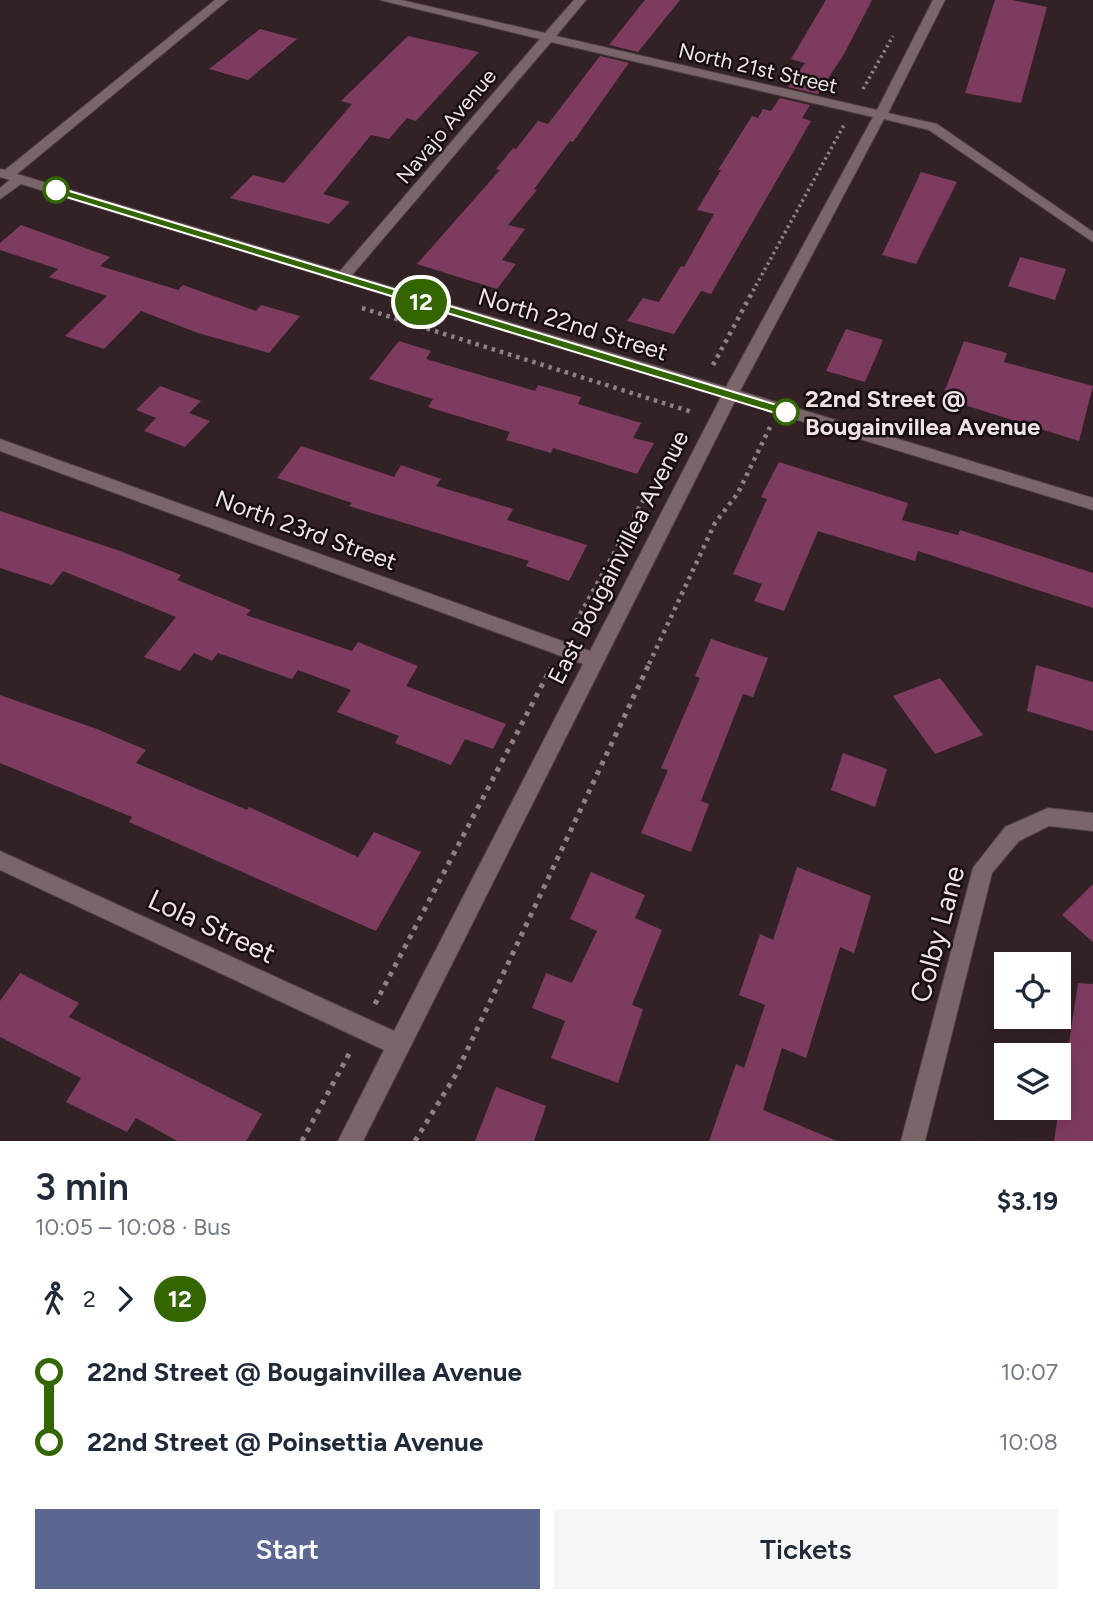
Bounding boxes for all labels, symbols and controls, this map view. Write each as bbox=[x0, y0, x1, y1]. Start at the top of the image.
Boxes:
street label: North 21st Street bbox=[676, 38, 840, 98]
street label: Navajo Avenue bbox=[391, 63, 501, 189]
unlabelled marker bbox=[43, 177, 69, 203]
line badge: 12 bbox=[390, 279, 452, 325]
street label: North 22nd Street bbox=[475, 281, 671, 367]
text: 12 bbox=[409, 287, 433, 316]
place label: 22nd Street @ Bougainvillea Avenue bbox=[805, 384, 1040, 441]
marker: 22nd Street @ Bougainvillea Avenue bbox=[773, 399, 799, 425]
street label: East Bougainvillea Avenue bbox=[541, 425, 695, 689]
street label: North 23rd Street bbox=[211, 484, 401, 576]
street label: Colby Lane bbox=[902, 862, 972, 1006]
street label: Lola Street bbox=[143, 882, 281, 970]
map controls bbox=[994, 952, 1071, 1120]
button: locate bbox=[994, 952, 1071, 1029]
button: layers bbox=[994, 1043, 1071, 1120]
text: 3 min bbox=[35, 1164, 129, 1210]
text: $3.19 bbox=[997, 1185, 1058, 1217]
text: 10:05 – 10:08 · Bus bbox=[35, 1213, 231, 1241]
icon: walk bbox=[35, 1280, 73, 1318]
icon: forward bbox=[106, 1280, 144, 1318]
text: 12 bbox=[168, 1284, 192, 1313]
text: 2 bbox=[83, 1285, 96, 1313]
text: 22nd Street @ Bougainvillea Avenue bbox=[87, 1356, 522, 1388]
text: 10:07 bbox=[1001, 1358, 1058, 1386]
text: 22nd Street @ Poinsettia Avenue bbox=[87, 1426, 483, 1458]
text: 10:08 bbox=[999, 1428, 1058, 1456]
button: Start bbox=[35, 1509, 540, 1589]
button: Tickets bbox=[554, 1509, 1058, 1589]

